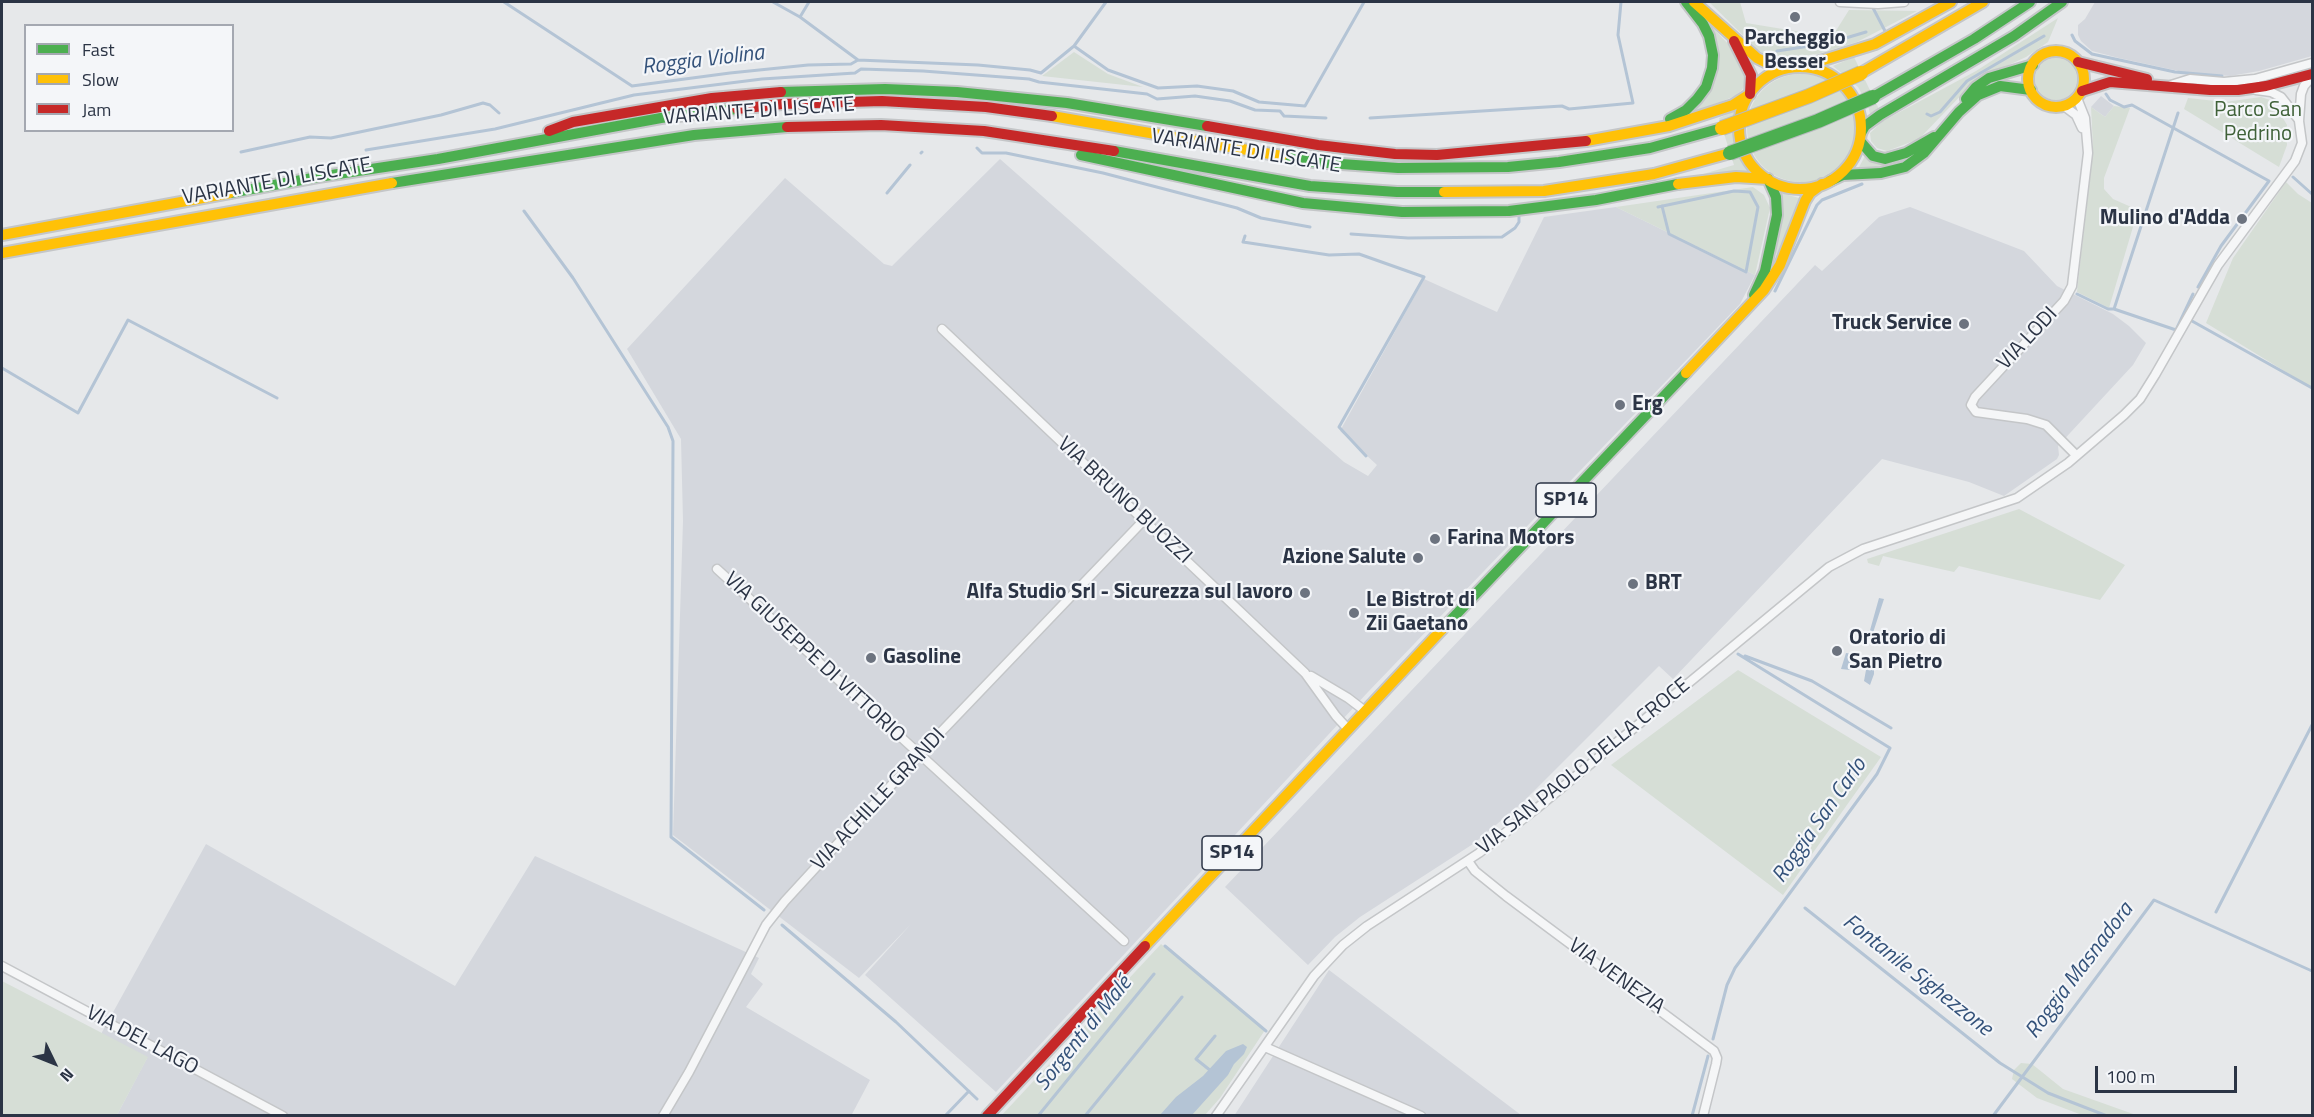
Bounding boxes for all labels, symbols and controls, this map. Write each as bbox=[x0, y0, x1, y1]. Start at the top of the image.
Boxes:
marker: Parcheggio Besser bbox=[1788, 10, 1802, 24]
legend bbox=[24, 24, 234, 132]
place label: Parcheggio Besser bbox=[1744, 26, 1846, 76]
text: Fast bbox=[82, 36, 115, 63]
water label: Roggia Violina bbox=[640, 40, 766, 82]
text: Slow bbox=[82, 66, 119, 93]
street label: VARIANTE DI LISCATE bbox=[662, 93, 856, 131]
text: Jam bbox=[82, 96, 111, 123]
park label: Parco San Pedrino bbox=[2214, 98, 2302, 148]
street label: VARIANTE DI LISCATE bbox=[1149, 125, 1343, 179]
street label: VARIANTE DI LISCATE bbox=[180, 153, 374, 211]
place label: Mulino d'Adda bbox=[2100, 206, 2230, 232]
marker: Mulino d'Adda bbox=[2235, 212, 2249, 226]
street label: VIA LODI bbox=[1993, 302, 2063, 376]
place label: Truck Service bbox=[1832, 311, 1952, 337]
marker: Truck Service bbox=[1957, 317, 1971, 331]
place label: Erg bbox=[1632, 392, 1663, 418]
marker: Erg bbox=[1613, 398, 1627, 412]
street label: VIA BRUNO BUOZZI bbox=[1052, 432, 1196, 570]
road number: SP14 bbox=[1536, 483, 1596, 517]
place label: Farina Motors bbox=[1447, 526, 1574, 552]
marker: Farina Motors bbox=[1428, 532, 1442, 546]
place label: Azione Salute bbox=[1282, 545, 1406, 571]
marker: Azione Salute bbox=[1411, 551, 1425, 565]
street label: VIA GIUSEPPE DI VITTORIO bbox=[718, 567, 910, 749]
place label: BRT bbox=[1645, 571, 1682, 597]
marker: BRT bbox=[1626, 577, 1640, 591]
place label: Alfa Studio Srl - Sicurezza sul lavoro bbox=[966, 580, 1293, 606]
marker: Alfa Studio Srl - Sicurezza sul lavoro bbox=[1298, 586, 1312, 600]
place label: Le Bistrot di Zii Gaetano bbox=[1366, 588, 1475, 638]
marker: Le Bistrot di Zii Gaetano bbox=[1347, 606, 1361, 620]
place label: Oratorio di San Pietro bbox=[1849, 626, 1946, 676]
marker: Oratorio di San Pietro bbox=[1830, 644, 1844, 658]
place label: Gasoline bbox=[883, 645, 961, 671]
marker: Gasoline bbox=[864, 651, 878, 665]
street label: VIA SAN PAOLO DELLA CROCE bbox=[1472, 673, 1696, 861]
street label: VIA ACHILLE GRANDI bbox=[807, 724, 951, 876]
water label: Roggia San Carlo bbox=[1767, 753, 1873, 889]
road number: SP14 bbox=[1202, 836, 1262, 870]
water label: Roggia Masnadora bbox=[2020, 898, 2140, 1044]
water label: Fontanile Sighezzone bbox=[1837, 909, 1997, 1043]
street label: VIA VENEZIA bbox=[1563, 934, 1669, 1020]
water label: Sorgenti di Malé bbox=[1030, 971, 1138, 1097]
street label: VIA DEL LAGO bbox=[82, 1001, 202, 1081]
north arrow bbox=[24, 1033, 84, 1093]
scale bar bbox=[2098, 1054, 2240, 1092]
text: N bbox=[55, 1063, 80, 1088]
text: 100 m bbox=[2106, 1063, 2155, 1090]

